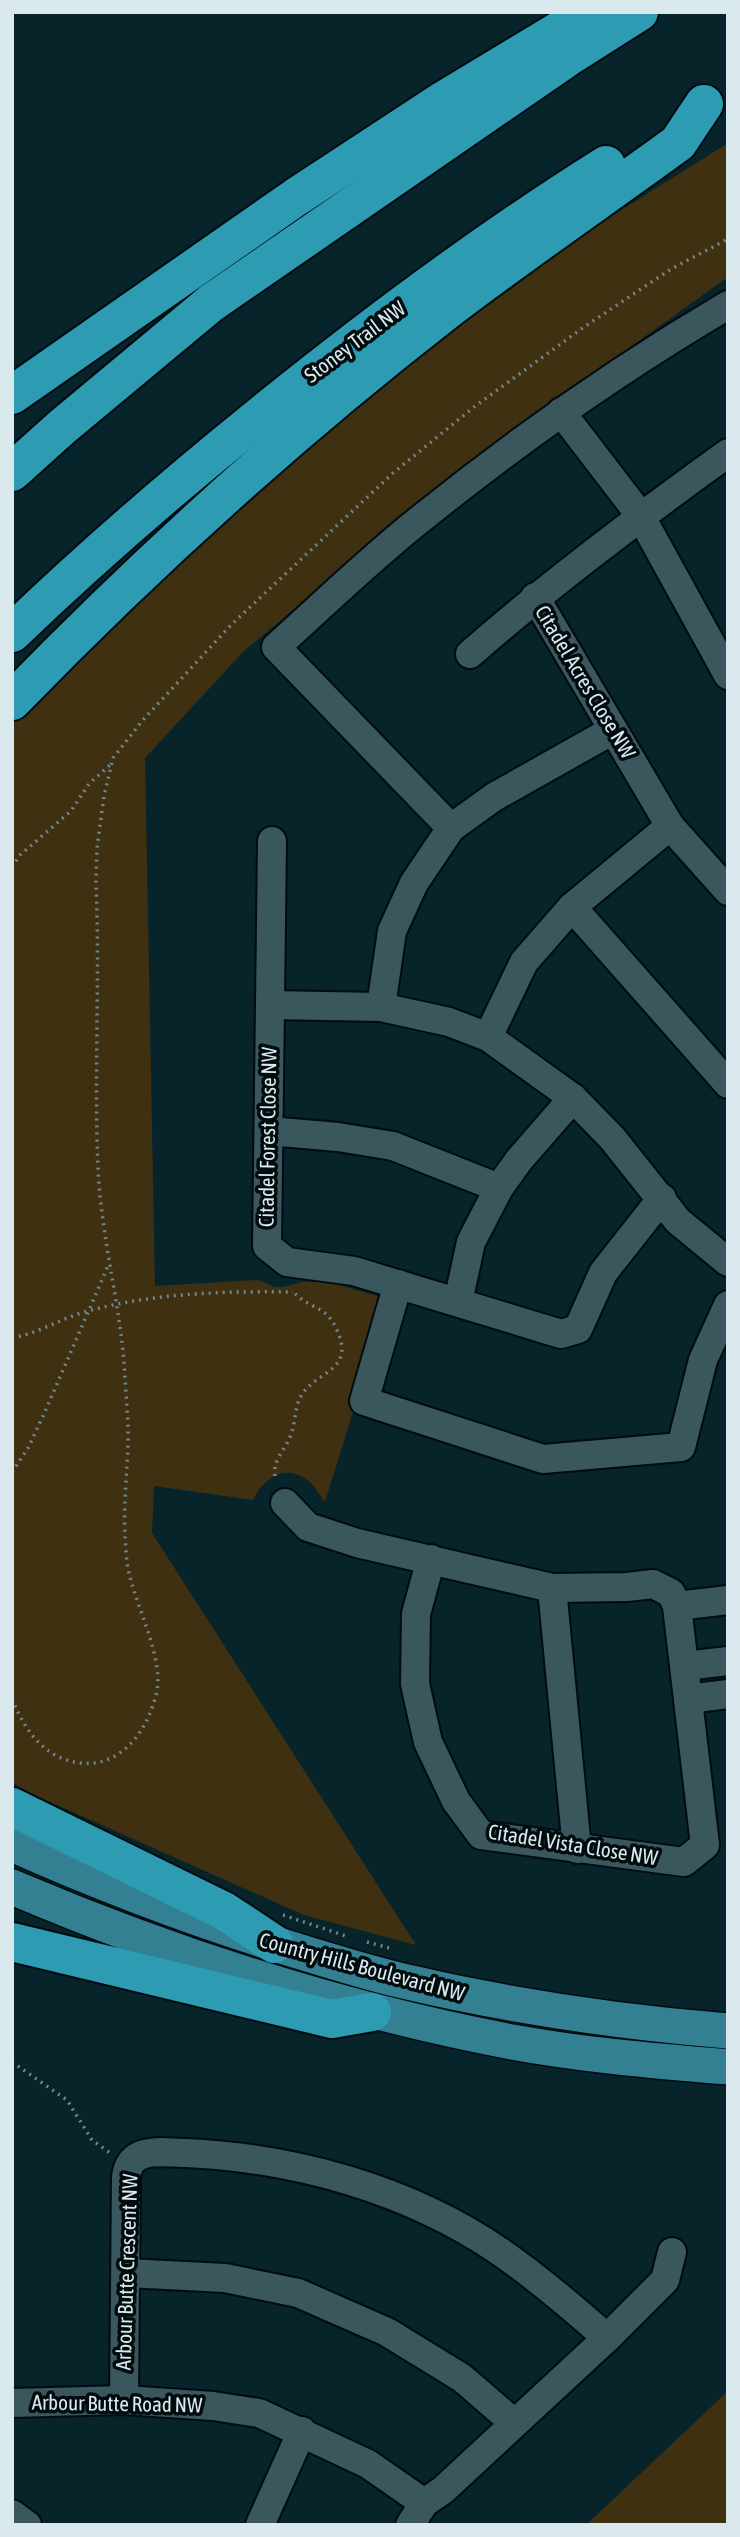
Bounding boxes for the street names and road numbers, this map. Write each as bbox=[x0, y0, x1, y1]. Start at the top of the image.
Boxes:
street label: Stoney Trail NW bbox=[299, 295, 410, 387]
street label: Citadel Acres Close NW bbox=[531, 601, 641, 763]
street label: Citadel Forest Close NW bbox=[253, 1046, 281, 1227]
street label: Citadel Vista Close NW bbox=[487, 1819, 660, 1869]
street label: Country Hills Boulevard NW bbox=[257, 1927, 468, 2005]
street label: Arbour Butte Crescent NW bbox=[111, 2173, 141, 2371]
street label: Arbour Butte Road NW bbox=[32, 2390, 203, 2416]

